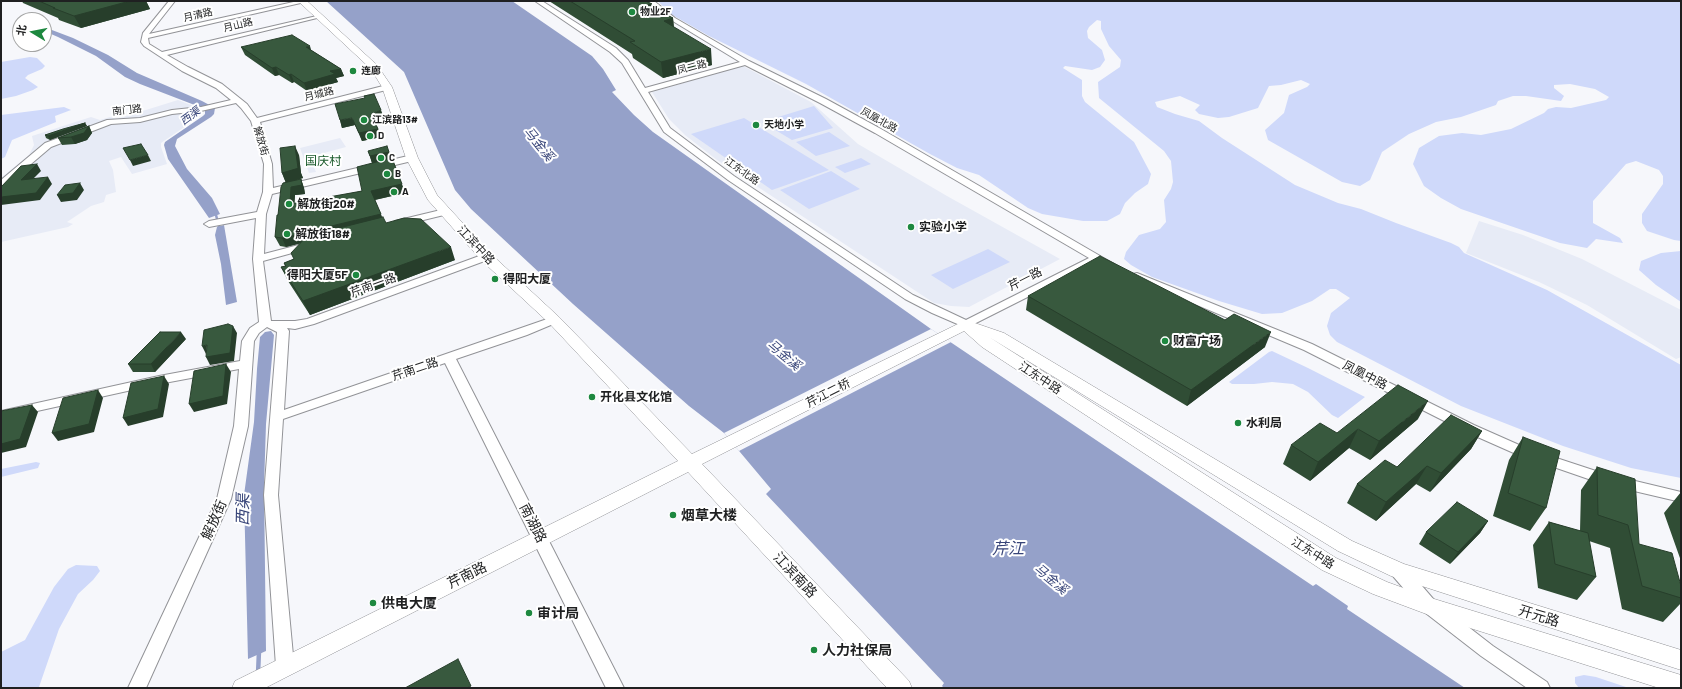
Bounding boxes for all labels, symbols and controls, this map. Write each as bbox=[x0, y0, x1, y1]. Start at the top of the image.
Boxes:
street label: 月清路 bbox=[182, 6, 214, 24]
place label: 物业2F bbox=[640, 6, 671, 18]
marker: 物业2F bbox=[627, 7, 637, 17]
north arrow bbox=[12, 12, 52, 52]
street label: 月山路 bbox=[222, 16, 254, 34]
text: 北 bbox=[13, 23, 28, 37]
street label: 凤二路 bbox=[676, 57, 708, 77]
place label: 连廊 bbox=[361, 65, 381, 77]
marker: 连廊 bbox=[348, 66, 358, 76]
street label: 月城路 bbox=[303, 85, 335, 103]
street label: 南门路 bbox=[111, 102, 143, 118]
water label: 西渠 bbox=[177, 104, 203, 128]
street label: 凤凰北路 bbox=[859, 105, 899, 135]
place label: 江滨路13# bbox=[372, 114, 418, 126]
marker: 江滨路13# bbox=[359, 115, 369, 125]
place label: 天地小学 bbox=[764, 119, 804, 131]
marker: 天地小学 bbox=[751, 120, 761, 130]
water label: 马金溪 bbox=[521, 124, 557, 164]
street label: 解放街 bbox=[251, 125, 271, 157]
place label: D bbox=[378, 130, 384, 142]
marker: D bbox=[365, 131, 375, 141]
place label: C bbox=[389, 152, 395, 164]
marker: C bbox=[376, 153, 386, 163]
district label: 国庆村 bbox=[305, 154, 341, 168]
street label: 江东北路 bbox=[722, 155, 762, 187]
place label: B bbox=[395, 168, 401, 180]
marker: B bbox=[382, 169, 392, 179]
place label: A bbox=[402, 186, 409, 198]
marker: A bbox=[389, 187, 399, 197]
place label: 解放街20# bbox=[297, 197, 355, 211]
marker: 解放街20# bbox=[284, 199, 294, 209]
place label: 实验小学 bbox=[919, 220, 967, 234]
marker: 实验小学 bbox=[906, 222, 916, 232]
street label: 江滨中路 bbox=[454, 223, 498, 267]
place label: 解放街18# bbox=[295, 227, 350, 241]
marker: 解放街18# bbox=[282, 229, 292, 239]
street label: 芹一路 bbox=[1006, 264, 1044, 294]
place label: 得阳大厦5F bbox=[287, 268, 348, 282]
street label: 芹南一路 bbox=[348, 270, 398, 300]
marker: 得阳大厦5F bbox=[351, 270, 361, 280]
place label: 得阳大厦 bbox=[503, 272, 551, 286]
marker: 得阳大厦 bbox=[490, 274, 500, 284]
place label: 财富广场 bbox=[1173, 334, 1221, 348]
water label: 马金溪 bbox=[764, 336, 804, 374]
marker: 财富广场 bbox=[1160, 336, 1170, 346]
street label: 芹南二路 bbox=[390, 354, 440, 384]
street label: 凤凰中路 bbox=[1340, 358, 1390, 392]
street label: 江东中路 bbox=[1016, 359, 1064, 397]
street label: 芹江二桥 bbox=[803, 376, 853, 410]
place label: 开化县文化馆 bbox=[600, 390, 672, 404]
marker: 开化县文化馆 bbox=[587, 392, 597, 402]
place label: 水利局 bbox=[1246, 416, 1282, 430]
marker: 水利局 bbox=[1233, 418, 1243, 428]
water label: 西渠 bbox=[233, 494, 253, 526]
street label: 解放街 bbox=[198, 497, 230, 543]
street label: 南湖路 bbox=[516, 500, 550, 546]
place label: 烟草大楼 bbox=[681, 507, 737, 523]
marker: 烟草大楼 bbox=[668, 510, 678, 520]
street label: 江东中路 bbox=[1289, 534, 1337, 572]
water label: 芹江 bbox=[992, 539, 1024, 559]
street label: 江滨南路 bbox=[770, 549, 820, 601]
street label: 芹南路 bbox=[444, 558, 490, 592]
water label: 马金溪 bbox=[1031, 560, 1071, 598]
place label: 供电大厦 bbox=[381, 595, 437, 611]
marker: 供电大厦 bbox=[368, 598, 378, 608]
street label: 开元路 bbox=[1516, 602, 1562, 630]
place label: 审计局 bbox=[537, 605, 579, 621]
marker: 审计局 bbox=[524, 608, 534, 618]
place label: 人力社保局 bbox=[822, 642, 892, 658]
marker: 人力社保局 bbox=[809, 645, 819, 655]

